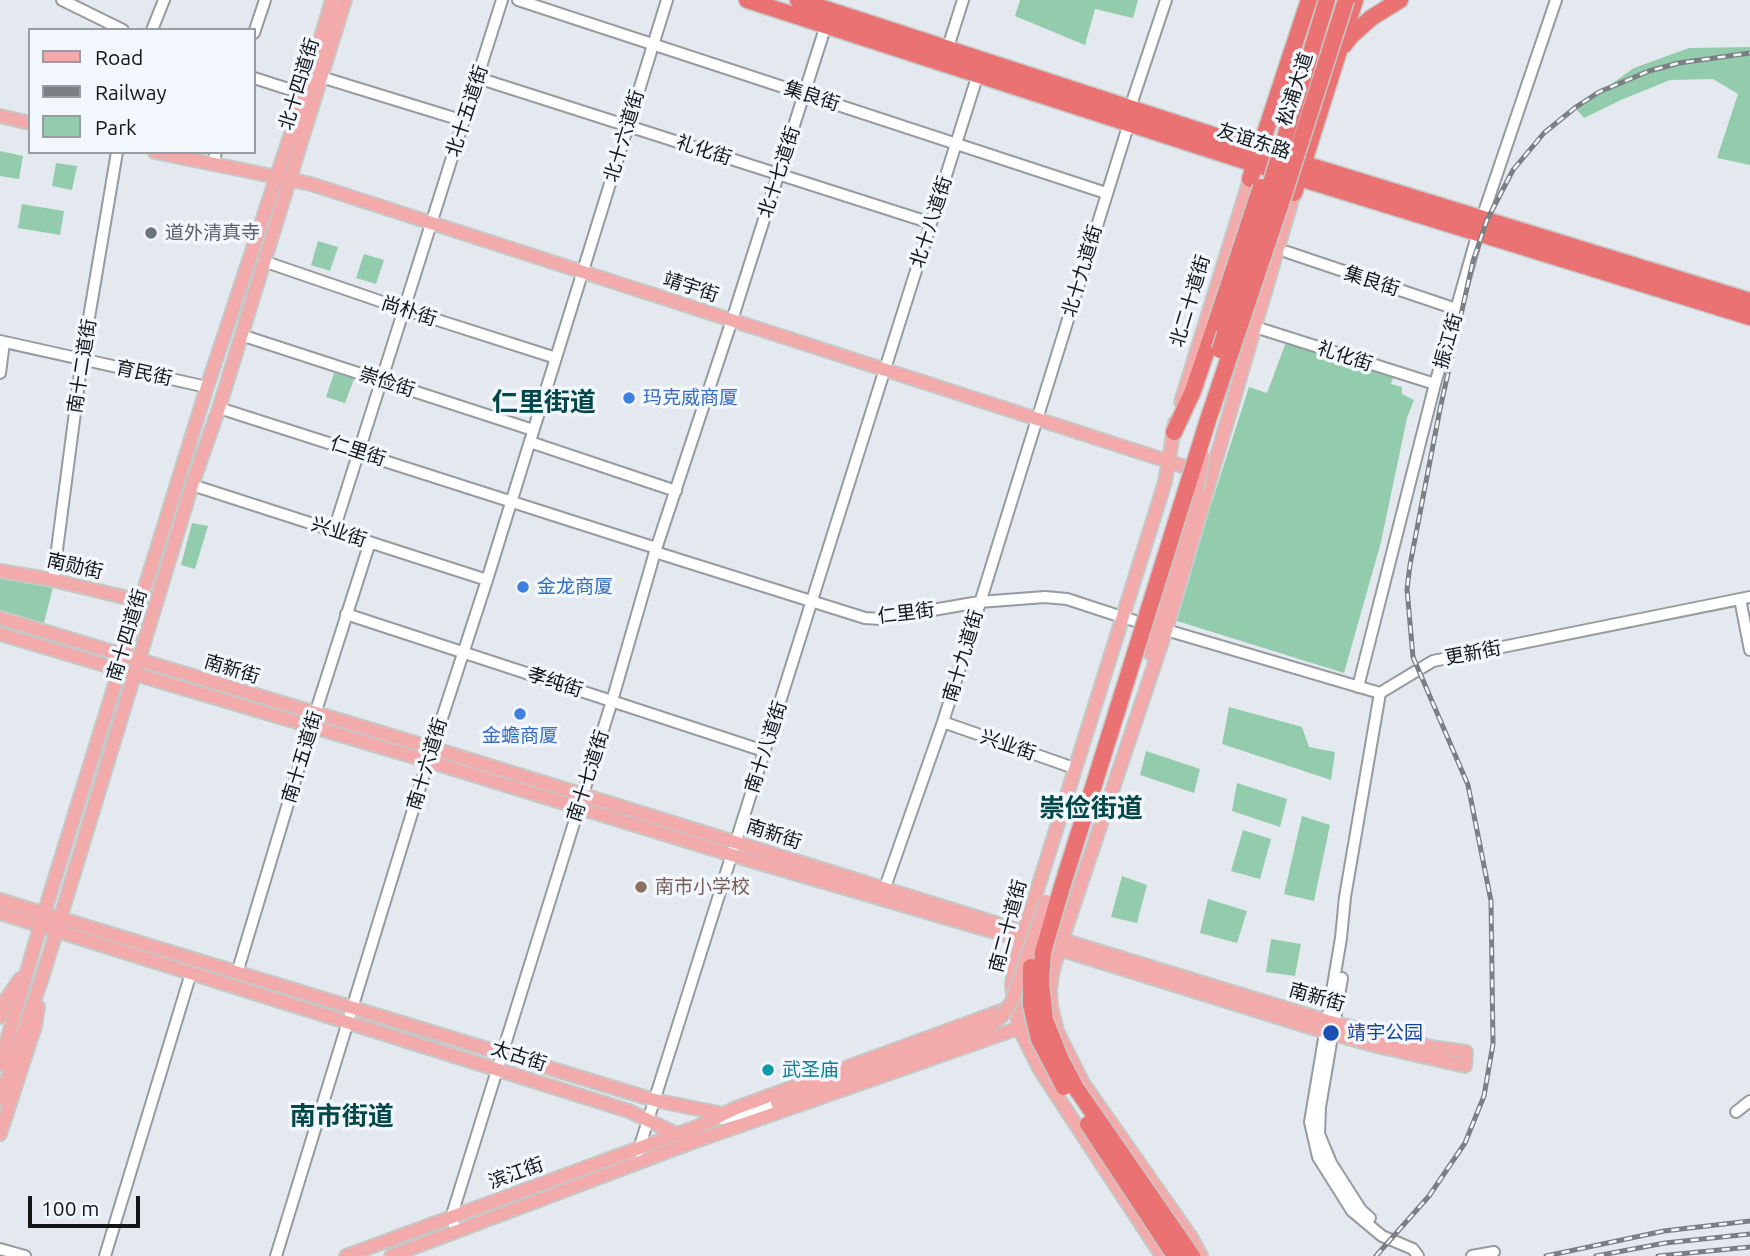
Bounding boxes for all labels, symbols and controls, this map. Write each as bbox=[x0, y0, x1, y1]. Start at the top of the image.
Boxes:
legend bbox=[28, 28, 256, 154]
street label: 北十四道街 bbox=[274, 35, 324, 133]
text: Road bbox=[95, 45, 143, 69]
street label: 松浦大道 bbox=[1272, 49, 1318, 129]
street label: 北十五道街 bbox=[441, 62, 493, 160]
street label: 集良街 bbox=[781, 76, 843, 116]
text: Railway bbox=[95, 80, 167, 104]
street label: 北十六道街 bbox=[599, 87, 649, 185]
text: Park bbox=[95, 115, 137, 139]
street label: 友谊东路 bbox=[1214, 118, 1294, 164]
street label: 北十七道街 bbox=[753, 123, 805, 221]
street label: 礼化街 bbox=[673, 130, 735, 170]
street label: 北十八道街 bbox=[905, 173, 957, 271]
place label: 道外清真寺 bbox=[165, 222, 260, 244]
street label: 北十九道街 bbox=[1057, 222, 1107, 320]
marker: 道外清真寺 bbox=[143, 225, 159, 241]
street label: 北二十道街 bbox=[1165, 252, 1215, 350]
street label: 集良街 bbox=[1341, 261, 1403, 301]
street label: 靖宇街 bbox=[660, 267, 722, 307]
street label: 尚朴街 bbox=[378, 291, 440, 331]
street label: 振江街 bbox=[1429, 310, 1467, 372]
street label: 南十二道街 bbox=[63, 317, 101, 415]
street label: 礼化街 bbox=[1314, 336, 1376, 376]
street label: 育民街 bbox=[114, 356, 174, 390]
street label: 崇俭街 bbox=[356, 362, 418, 402]
district label: 仁里街道 bbox=[492, 386, 596, 418]
place label: 玛克威商厦 bbox=[643, 387, 738, 409]
marker: 玛克威商厦 bbox=[621, 390, 637, 406]
street label: 仁里街 bbox=[327, 431, 389, 471]
street label: 兴业街 bbox=[308, 512, 370, 552]
street label: 南勋街 bbox=[45, 548, 105, 584]
place label: 金龙商厦 bbox=[537, 576, 613, 598]
marker: 金龙商厦 bbox=[515, 579, 531, 595]
street label: 南十四道街 bbox=[102, 586, 152, 684]
street label: 仁里街 bbox=[876, 598, 936, 628]
street label: 南十九道街 bbox=[938, 607, 988, 705]
street label: 更新街 bbox=[1443, 636, 1503, 670]
street label: 南新街 bbox=[201, 650, 263, 688]
street label: 孝纯街 bbox=[524, 662, 586, 702]
street label: 南十八道街 bbox=[740, 698, 792, 796]
marker: 金蟾商厦 bbox=[512, 706, 528, 722]
street label: 南十五道街 bbox=[277, 708, 327, 806]
street label: 南十六道街 bbox=[402, 715, 452, 813]
place label: 金蟾商厦 bbox=[482, 725, 558, 747]
street label: 兴业街 bbox=[977, 725, 1039, 765]
street label: 南十七道街 bbox=[562, 727, 614, 825]
district label: 崇俭街道 bbox=[1039, 792, 1143, 824]
street label: 南新街 bbox=[743, 814, 805, 854]
place label: 南市小学校 bbox=[655, 876, 750, 898]
street label: 南二十道街 bbox=[985, 877, 1031, 975]
marker: 南市小学校 bbox=[633, 879, 649, 895]
street label: 南新街 bbox=[1286, 978, 1348, 1016]
place label: 靖宇公园 bbox=[1347, 1022, 1423, 1044]
marker: 靖宇公园 bbox=[1321, 1023, 1341, 1043]
street label: 太古街 bbox=[488, 1036, 550, 1076]
place label: 武圣庙 bbox=[782, 1059, 839, 1081]
marker: 武圣庙 bbox=[760, 1062, 776, 1078]
district label: 南市街道 bbox=[290, 1100, 394, 1132]
street label: 滨江街 bbox=[485, 1153, 547, 1193]
scale bar bbox=[32, 1182, 144, 1226]
text: 100 m bbox=[41, 1196, 99, 1220]

